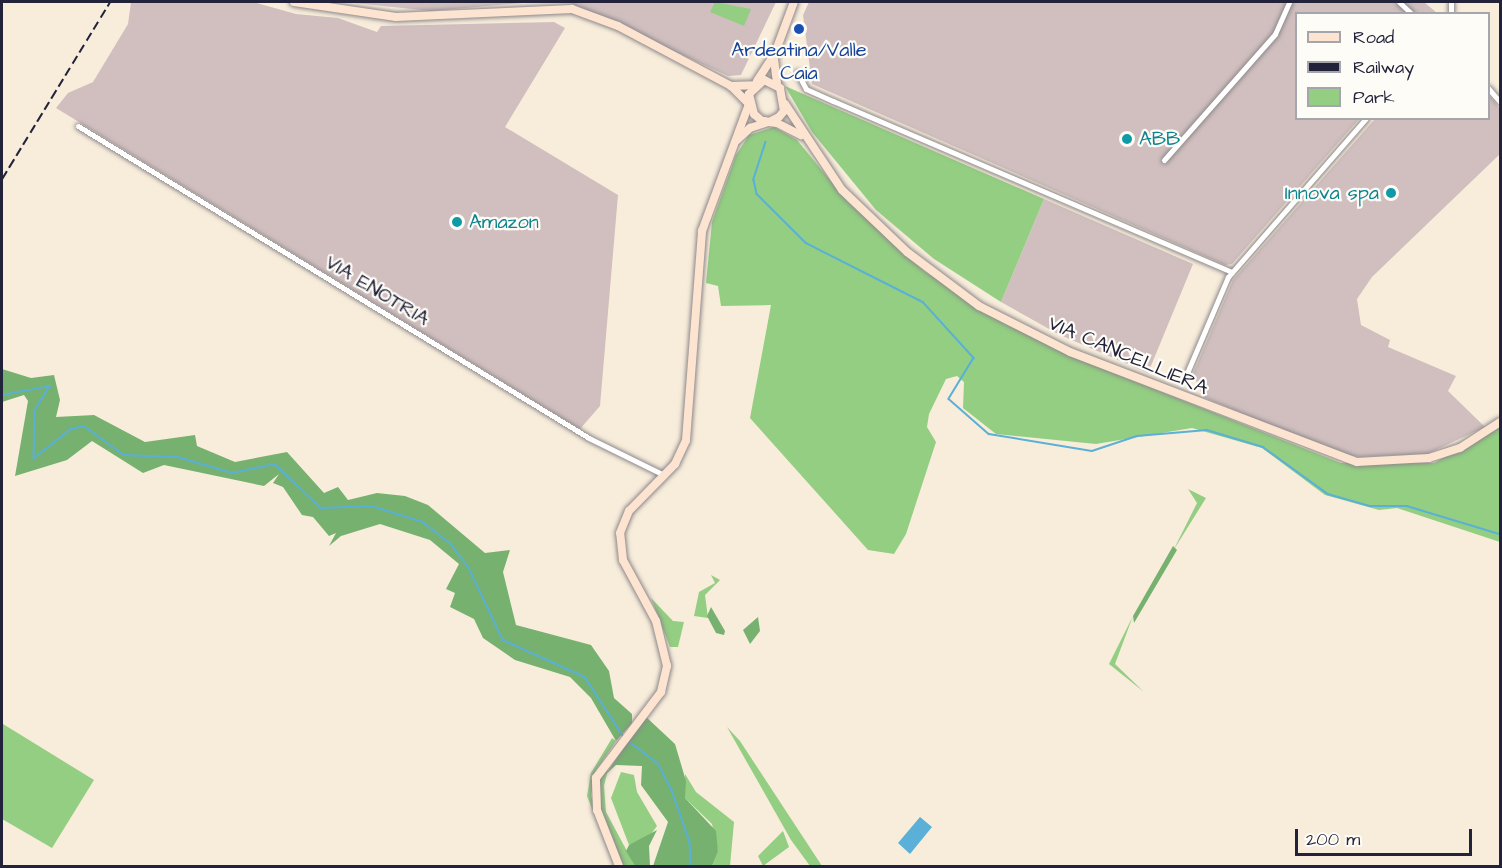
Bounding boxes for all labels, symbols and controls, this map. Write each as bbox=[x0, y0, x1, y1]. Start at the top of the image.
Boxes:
legend bbox=[1295, 12, 1490, 120]
marker: Ardeatina/Valle Caia bbox=[792, 22, 806, 36]
text: Road bbox=[1353, 25, 1394, 50]
place label: Ardeatina/Valle Caia bbox=[731, 38, 867, 85]
text: Railway bbox=[1353, 55, 1414, 80]
text: Park bbox=[1353, 85, 1395, 110]
place label: ABB bbox=[1139, 127, 1180, 151]
marker: ABB bbox=[1120, 132, 1134, 146]
place label: Innova spa bbox=[1285, 181, 1379, 205]
marker: Innova spa bbox=[1384, 186, 1398, 200]
place label: Amazon bbox=[469, 210, 539, 234]
marker: Amazon bbox=[450, 215, 464, 229]
street label: VIA ENOTRIA bbox=[321, 251, 433, 331]
street label: VIA CANCELLIERA bbox=[1044, 311, 1212, 401]
scale bar bbox=[1298, 817, 1475, 855]
text: 200 m bbox=[1306, 827, 1360, 852]

